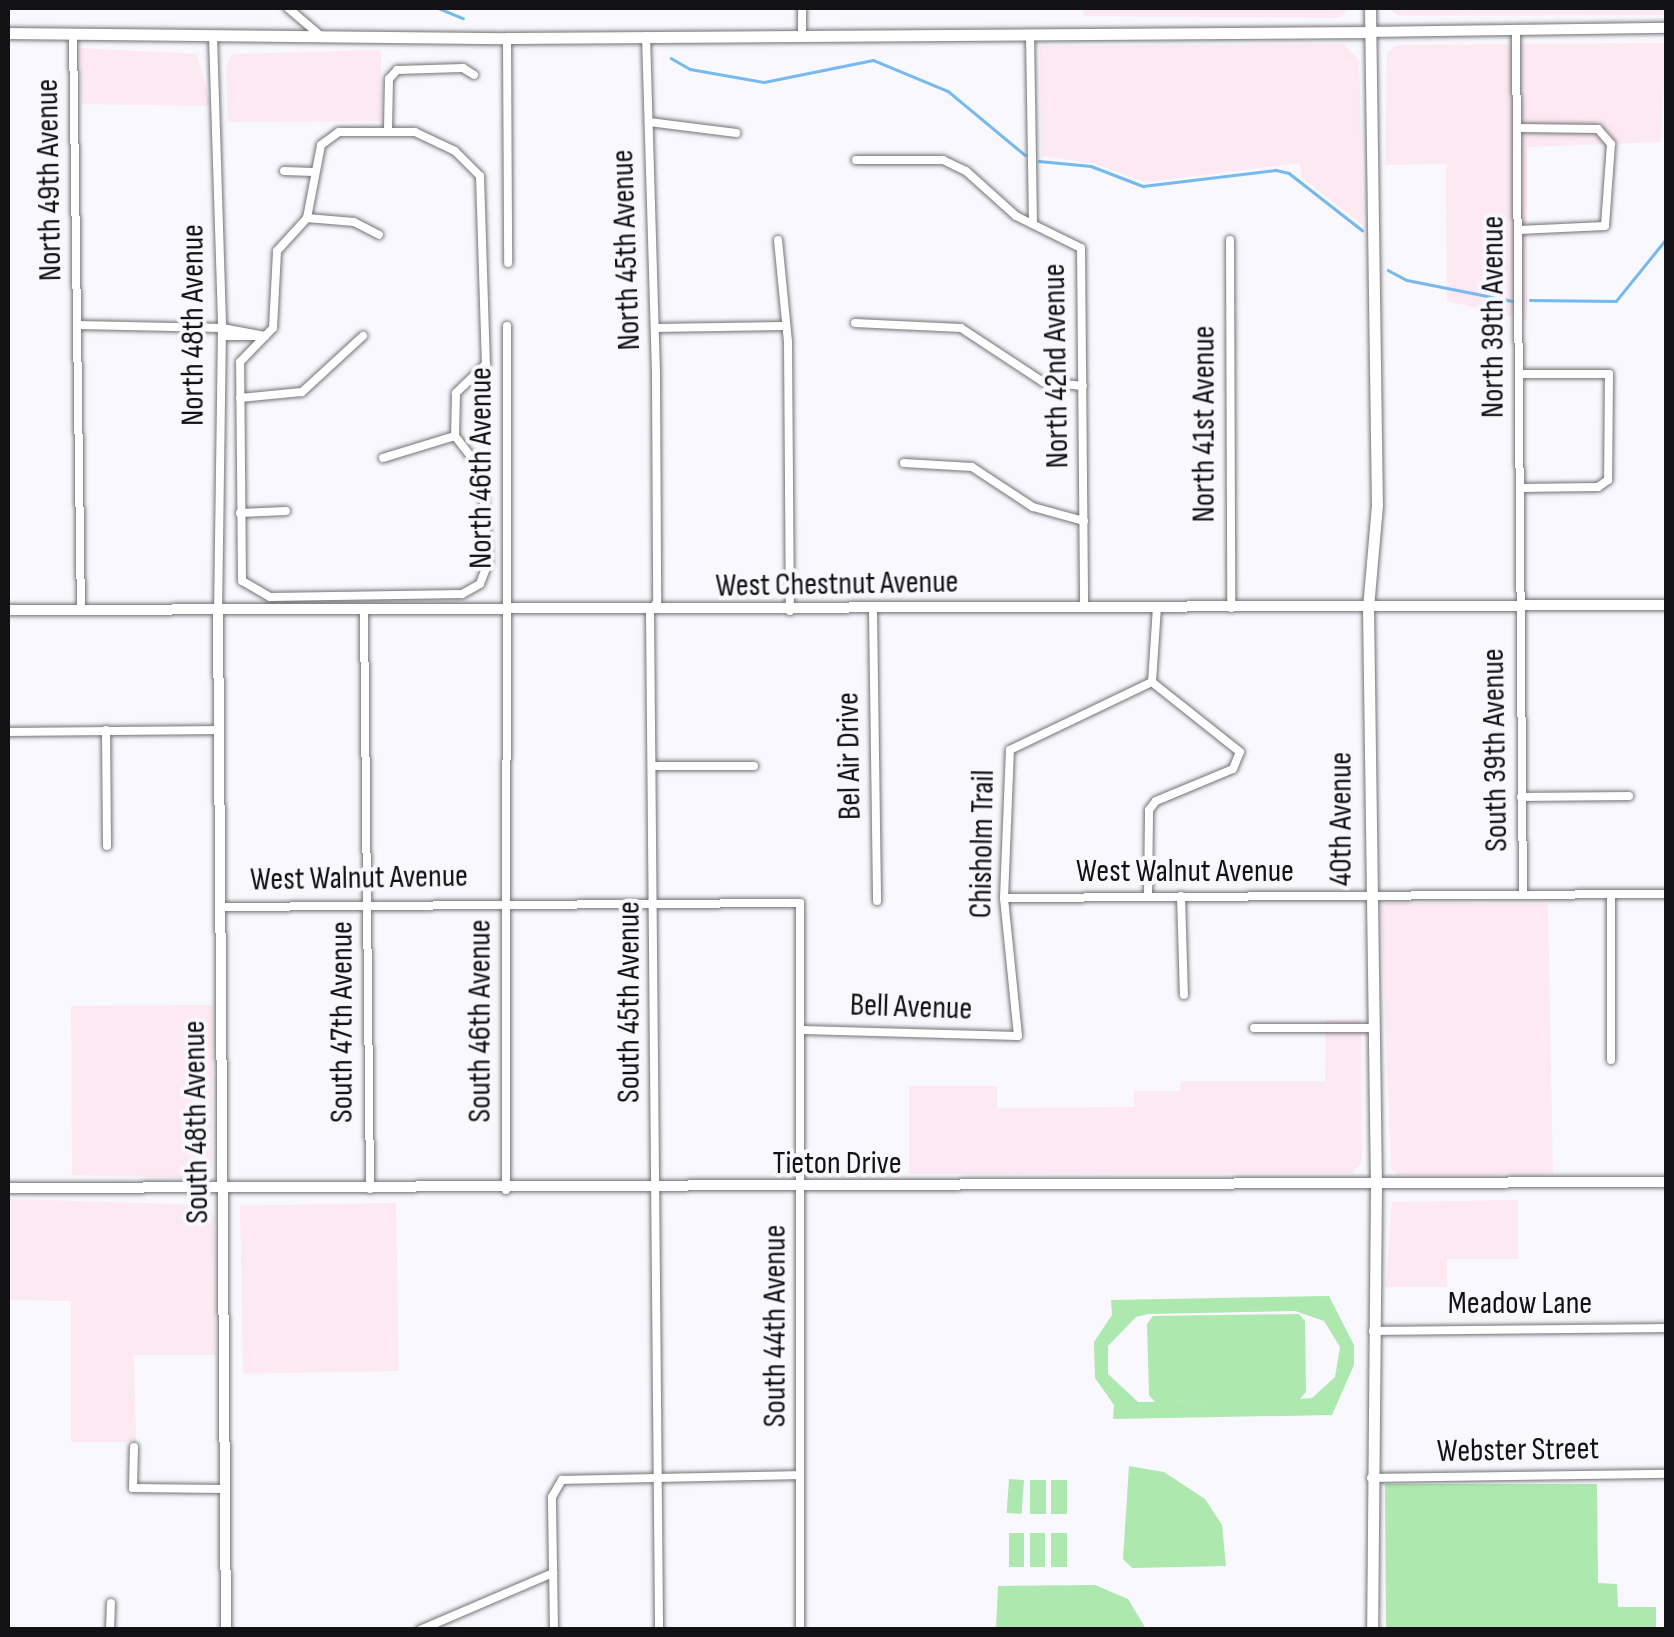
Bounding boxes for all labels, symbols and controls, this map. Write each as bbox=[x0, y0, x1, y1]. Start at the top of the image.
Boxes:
street label: North 49th Avenue bbox=[29, 79, 71, 281]
street label: North 45th Avenue bbox=[604, 149, 650, 351]
street label: North 39th Avenue bbox=[1475, 216, 1513, 418]
street label: North 48th Avenue bbox=[175, 224, 213, 426]
street label: North 42nd Avenue bbox=[1036, 263, 1078, 469]
street label: North 41st Avenue bbox=[1186, 326, 1224, 522]
street label: North 46th Avenue bbox=[463, 367, 501, 569]
street label: West Chestnut Avenue bbox=[715, 564, 959, 606]
street label: South 39th Avenue bbox=[1475, 648, 1517, 852]
street label: Bel Air Drive bbox=[830, 692, 870, 820]
street label: 40th Avenue bbox=[1323, 752, 1361, 886]
street label: Chisholm Trail bbox=[963, 769, 1003, 919]
street label: West Walnut Avenue bbox=[1076, 853, 1294, 891]
street label: West Walnut Avenue bbox=[250, 858, 468, 900]
street label: South 45th Avenue bbox=[611, 901, 649, 1103]
street label: South 46th Avenue bbox=[462, 919, 500, 1123]
street label: South 47th Avenue bbox=[324, 921, 362, 1123]
street label: Bell Avenue bbox=[849, 987, 973, 1029]
street label: South 48th Avenue bbox=[176, 1020, 218, 1224]
street label: Tieton Drive bbox=[772, 1145, 902, 1183]
street label: South 44th Avenue bbox=[757, 1225, 795, 1427]
street label: Meadow Lane bbox=[1448, 1285, 1592, 1323]
street label: Webster Street bbox=[1437, 1430, 1599, 1472]

